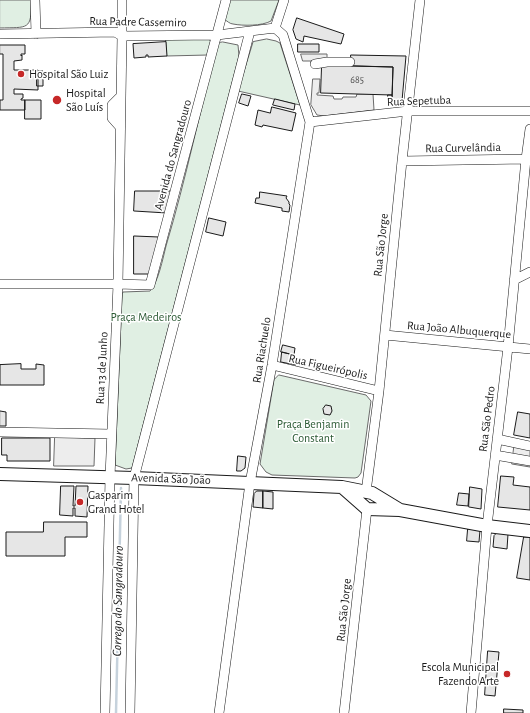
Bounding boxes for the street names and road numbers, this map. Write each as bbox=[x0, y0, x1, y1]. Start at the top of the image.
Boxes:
street label: Rua Padre Cassemiro bbox=[89, 14, 187, 30]
street label: Rua Sepetuba bbox=[387, 93, 451, 109]
street label: Avenida do Sangradouro bbox=[151, 98, 195, 212]
street label: Rua Curvelândia bbox=[425, 140, 501, 156]
street label: Rua São Jorge bbox=[371, 213, 391, 277]
street label: Rua Riachuelo bbox=[250, 316, 274, 384]
street label: Rua João Albuquerque bbox=[406, 318, 512, 342]
street label: Rua 13 de Junho bbox=[93, 331, 111, 405]
street label: Rua Figueirópolis bbox=[287, 351, 369, 383]
street label: Rua São Pedro bbox=[476, 385, 498, 453]
street label: Avenida São João bbox=[131, 470, 211, 488]
street label: Rua São Jorge bbox=[334, 578, 354, 642]

